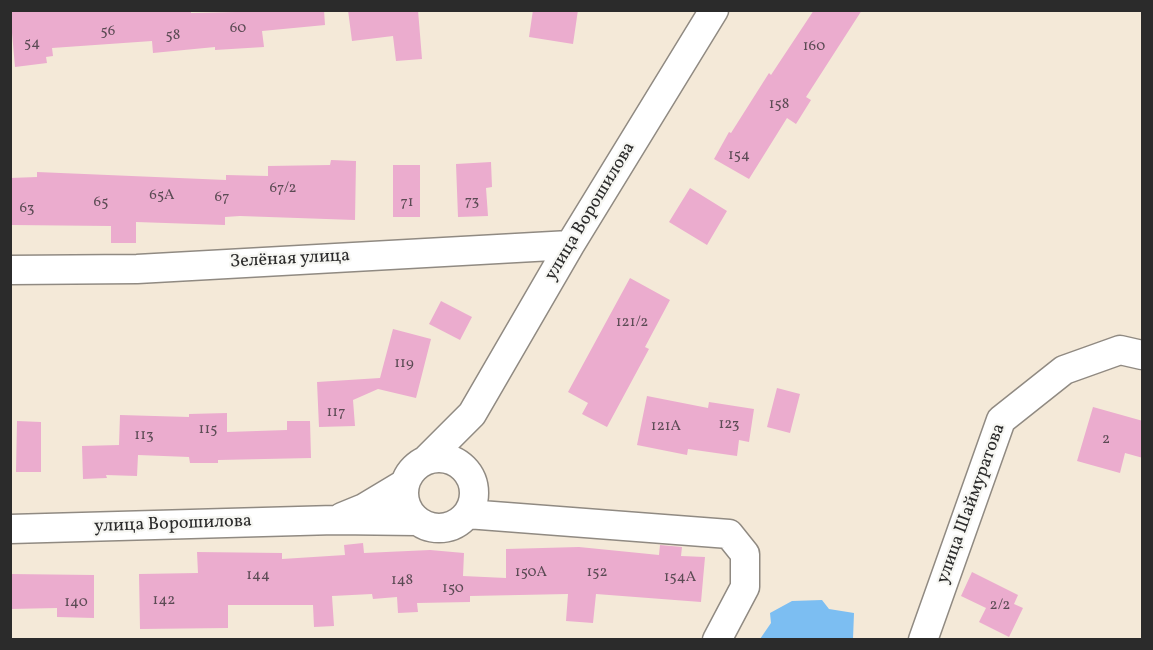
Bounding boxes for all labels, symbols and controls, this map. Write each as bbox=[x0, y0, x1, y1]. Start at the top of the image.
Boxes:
house number: 60 bbox=[230, 20, 246, 38]
house number: 56 bbox=[101, 23, 115, 41]
house number: 58 bbox=[166, 27, 180, 45]
house number: 54 bbox=[24, 35, 40, 53]
house number: 160 bbox=[803, 38, 825, 56]
house number: 158 bbox=[769, 96, 789, 114]
street label: улица Ворошилова bbox=[541, 139, 641, 285]
house number: 154 bbox=[728, 147, 750, 165]
house number: 67/2 bbox=[269, 180, 297, 198]
house number: 65А bbox=[149, 187, 175, 205]
house number: 67 bbox=[215, 189, 229, 207]
house number: 73 bbox=[465, 193, 479, 211]
house number: 65 bbox=[94, 194, 108, 212]
house number: 71 bbox=[400, 194, 414, 212]
house number: 63 bbox=[19, 200, 35, 218]
street label: Зелёная улица bbox=[229, 246, 351, 274]
house number: 121/2 bbox=[616, 314, 648, 332]
house number: 119 bbox=[394, 355, 414, 373]
house number: 117 bbox=[327, 404, 345, 422]
house number: 123 bbox=[718, 416, 740, 434]
house number: 121А bbox=[651, 418, 681, 436]
house number: 115 bbox=[199, 421, 217, 439]
street label: улица Шаймуратова bbox=[933, 421, 1011, 587]
house number: 113 bbox=[134, 427, 154, 445]
house number: 2 bbox=[1102, 431, 1110, 449]
street label: улица Ворошилова bbox=[94, 511, 252, 539]
house number: 150А bbox=[515, 564, 547, 582]
house number: 152 bbox=[586, 564, 608, 582]
house number: 144 bbox=[246, 567, 270, 585]
house number: 154А bbox=[664, 569, 696, 587]
house number: 148 bbox=[391, 572, 413, 590]
house number: 150 bbox=[442, 580, 464, 598]
house number: 142 bbox=[153, 592, 175, 610]
house number: 140 bbox=[64, 594, 88, 612]
house number: 2/2 bbox=[990, 597, 1010, 615]

